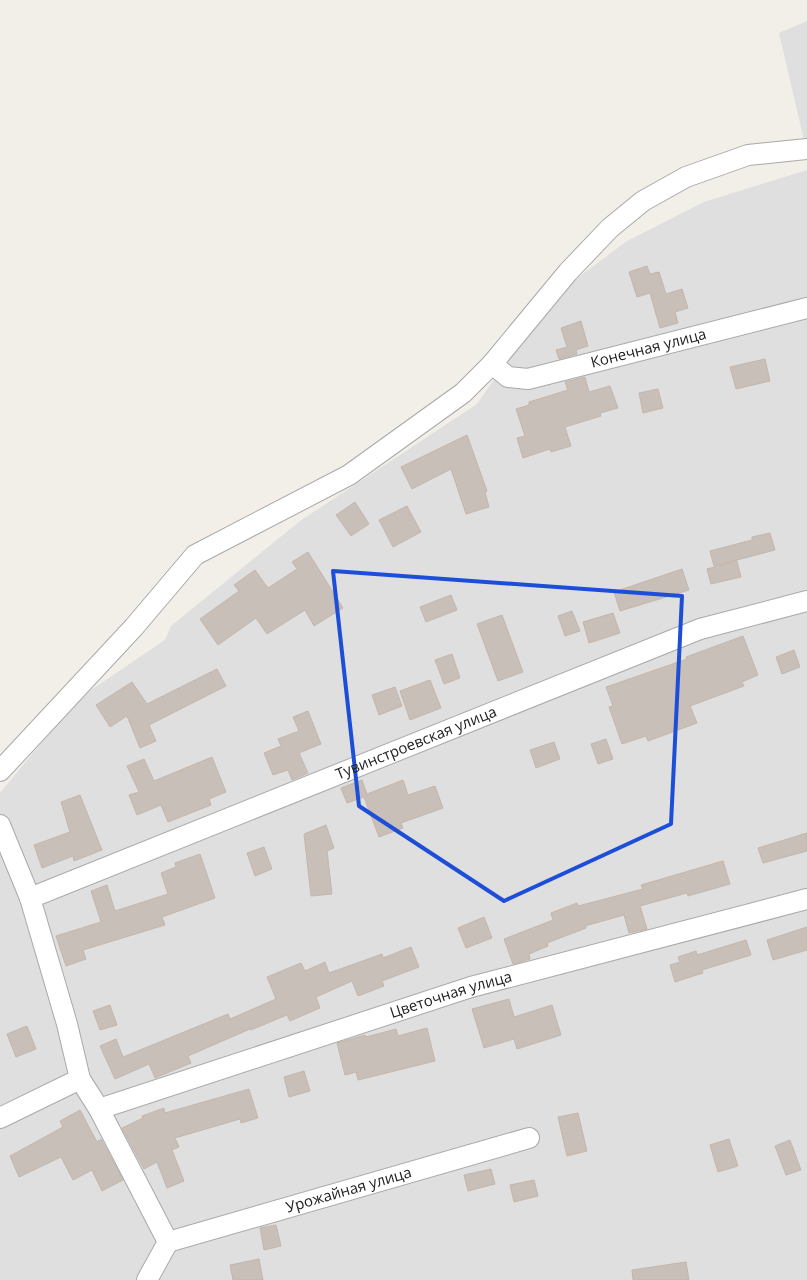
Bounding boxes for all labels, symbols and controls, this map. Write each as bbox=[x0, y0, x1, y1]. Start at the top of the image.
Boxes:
street label: Конечная улица bbox=[588, 323, 708, 372]
street label: Тувинстроевская улица bbox=[332, 701, 499, 783]
street label: Цветочная улица bbox=[387, 966, 514, 1022]
street label: Урожайная улица bbox=[283, 1161, 414, 1217]

